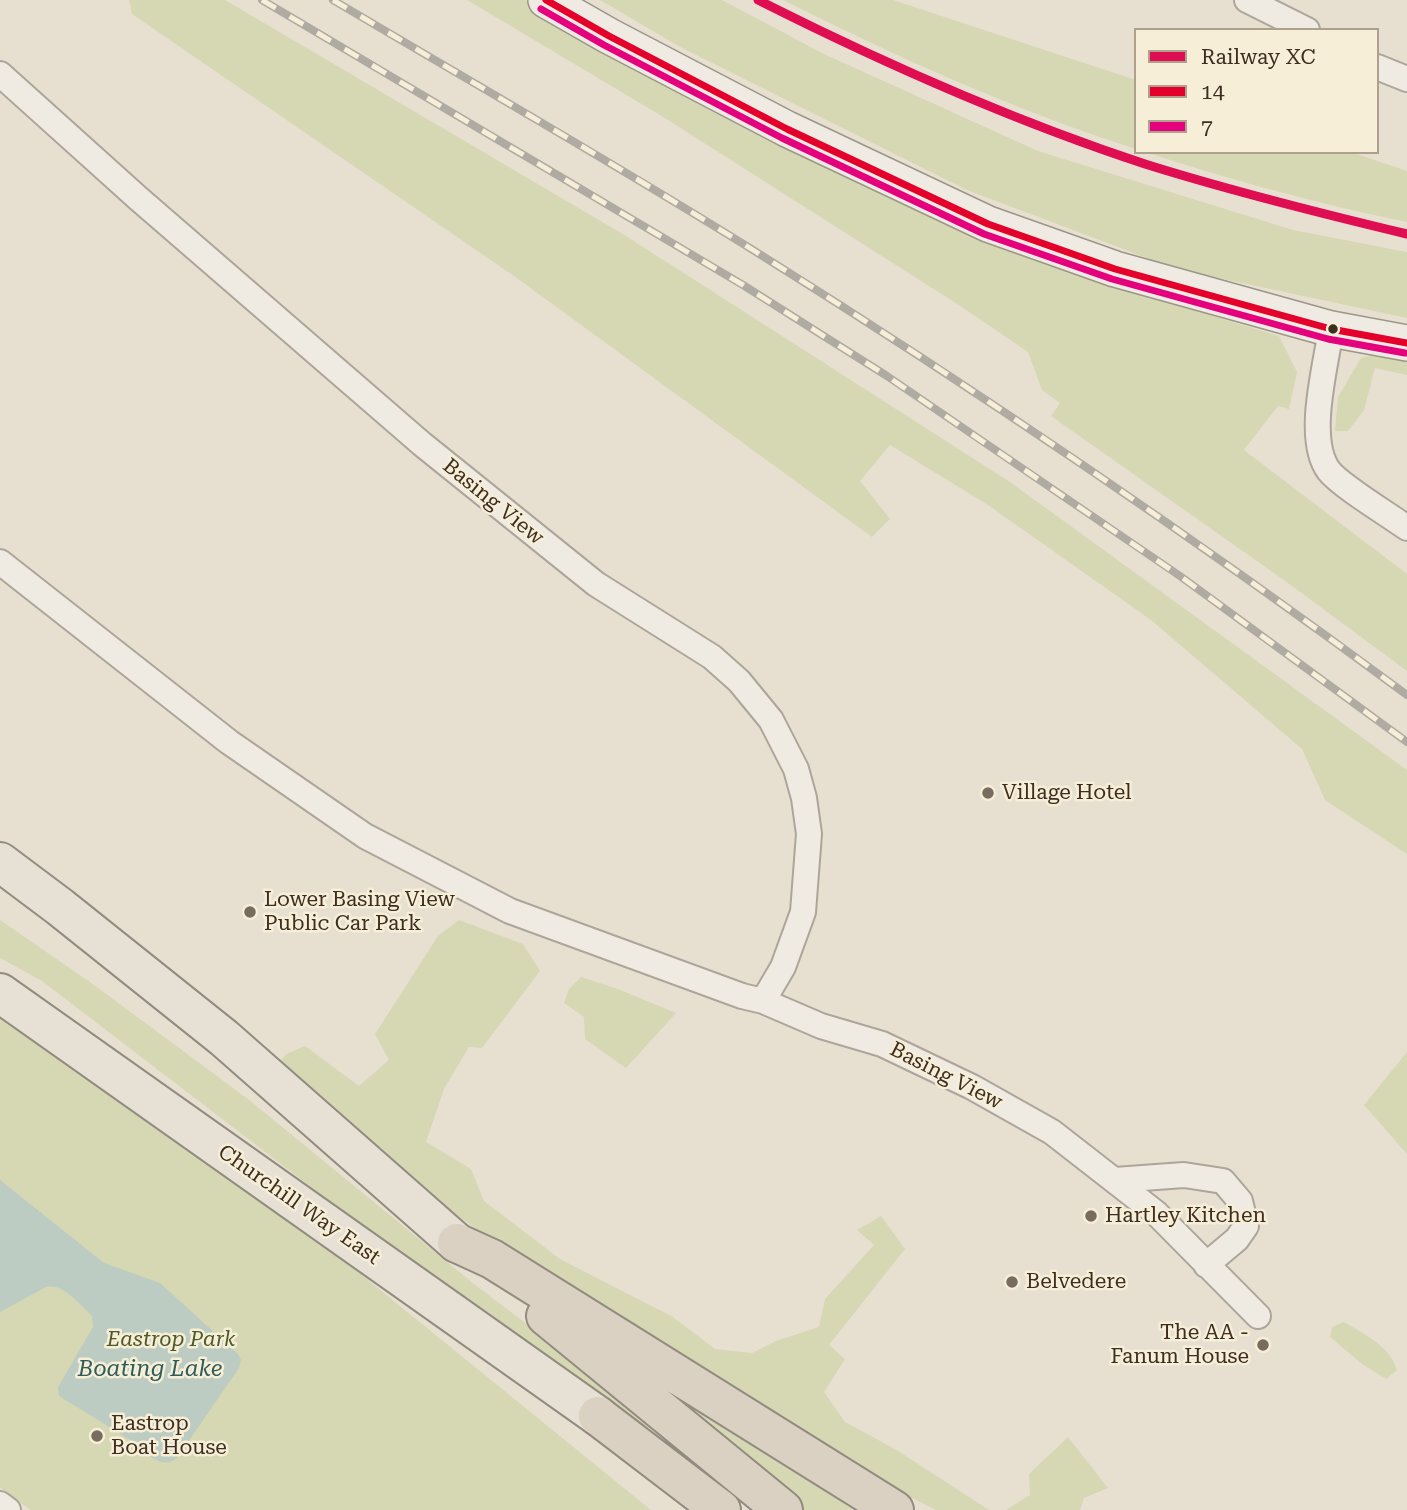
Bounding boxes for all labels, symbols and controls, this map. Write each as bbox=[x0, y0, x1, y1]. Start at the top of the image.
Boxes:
legend bbox=[1134, 28, 1379, 154]
text: Railway XC bbox=[1201, 45, 1315, 69]
text: 14 bbox=[1201, 80, 1225, 104]
text: 7 bbox=[1201, 115, 1213, 139]
unlabelled marker bbox=[1326, 322, 1340, 336]
street label: Basing View bbox=[437, 454, 549, 550]
place label: Village Hotel bbox=[1002, 780, 1132, 806]
marker: Village Hotel bbox=[980, 785, 996, 801]
place label: Lower Basing View Public Car Park bbox=[264, 887, 455, 937]
marker: Lower Basing View Public Car Park bbox=[242, 904, 258, 920]
street label: Basing View bbox=[886, 1037, 1006, 1115]
street label: Churchill Way East bbox=[213, 1140, 385, 1270]
place label: Hartley Kitchen bbox=[1105, 1203, 1266, 1229]
marker: Hartley Kitchen bbox=[1083, 1208, 1099, 1224]
place label: Belvedere bbox=[1026, 1269, 1126, 1295]
marker: Belvedere bbox=[1004, 1274, 1020, 1290]
place label: The AA - Fanum House bbox=[1110, 1320, 1249, 1370]
park label: Eastrop Park bbox=[107, 1327, 235, 1353]
marker: The AA - Fanum House bbox=[1255, 1337, 1271, 1353]
water label: Boating Lake bbox=[78, 1355, 222, 1383]
place label: Eastrop Boat House bbox=[111, 1411, 227, 1461]
marker: Eastrop Boat House bbox=[89, 1428, 105, 1444]

